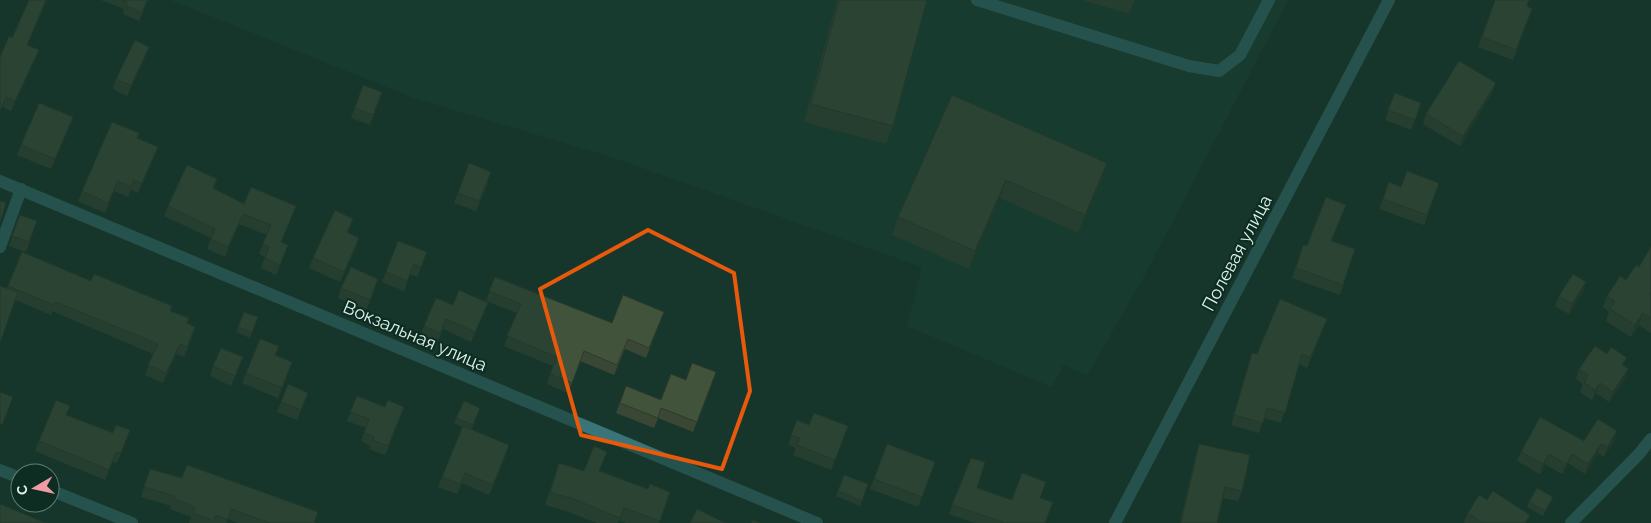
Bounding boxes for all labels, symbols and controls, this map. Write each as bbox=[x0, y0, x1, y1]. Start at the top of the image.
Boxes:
street label: Полевая улица bbox=[1197, 191, 1276, 314]
street label: Вокзальная улица bbox=[340, 296, 490, 375]
north arrow bbox=[10, 463, 60, 513]
text: С bbox=[13, 484, 31, 496]

